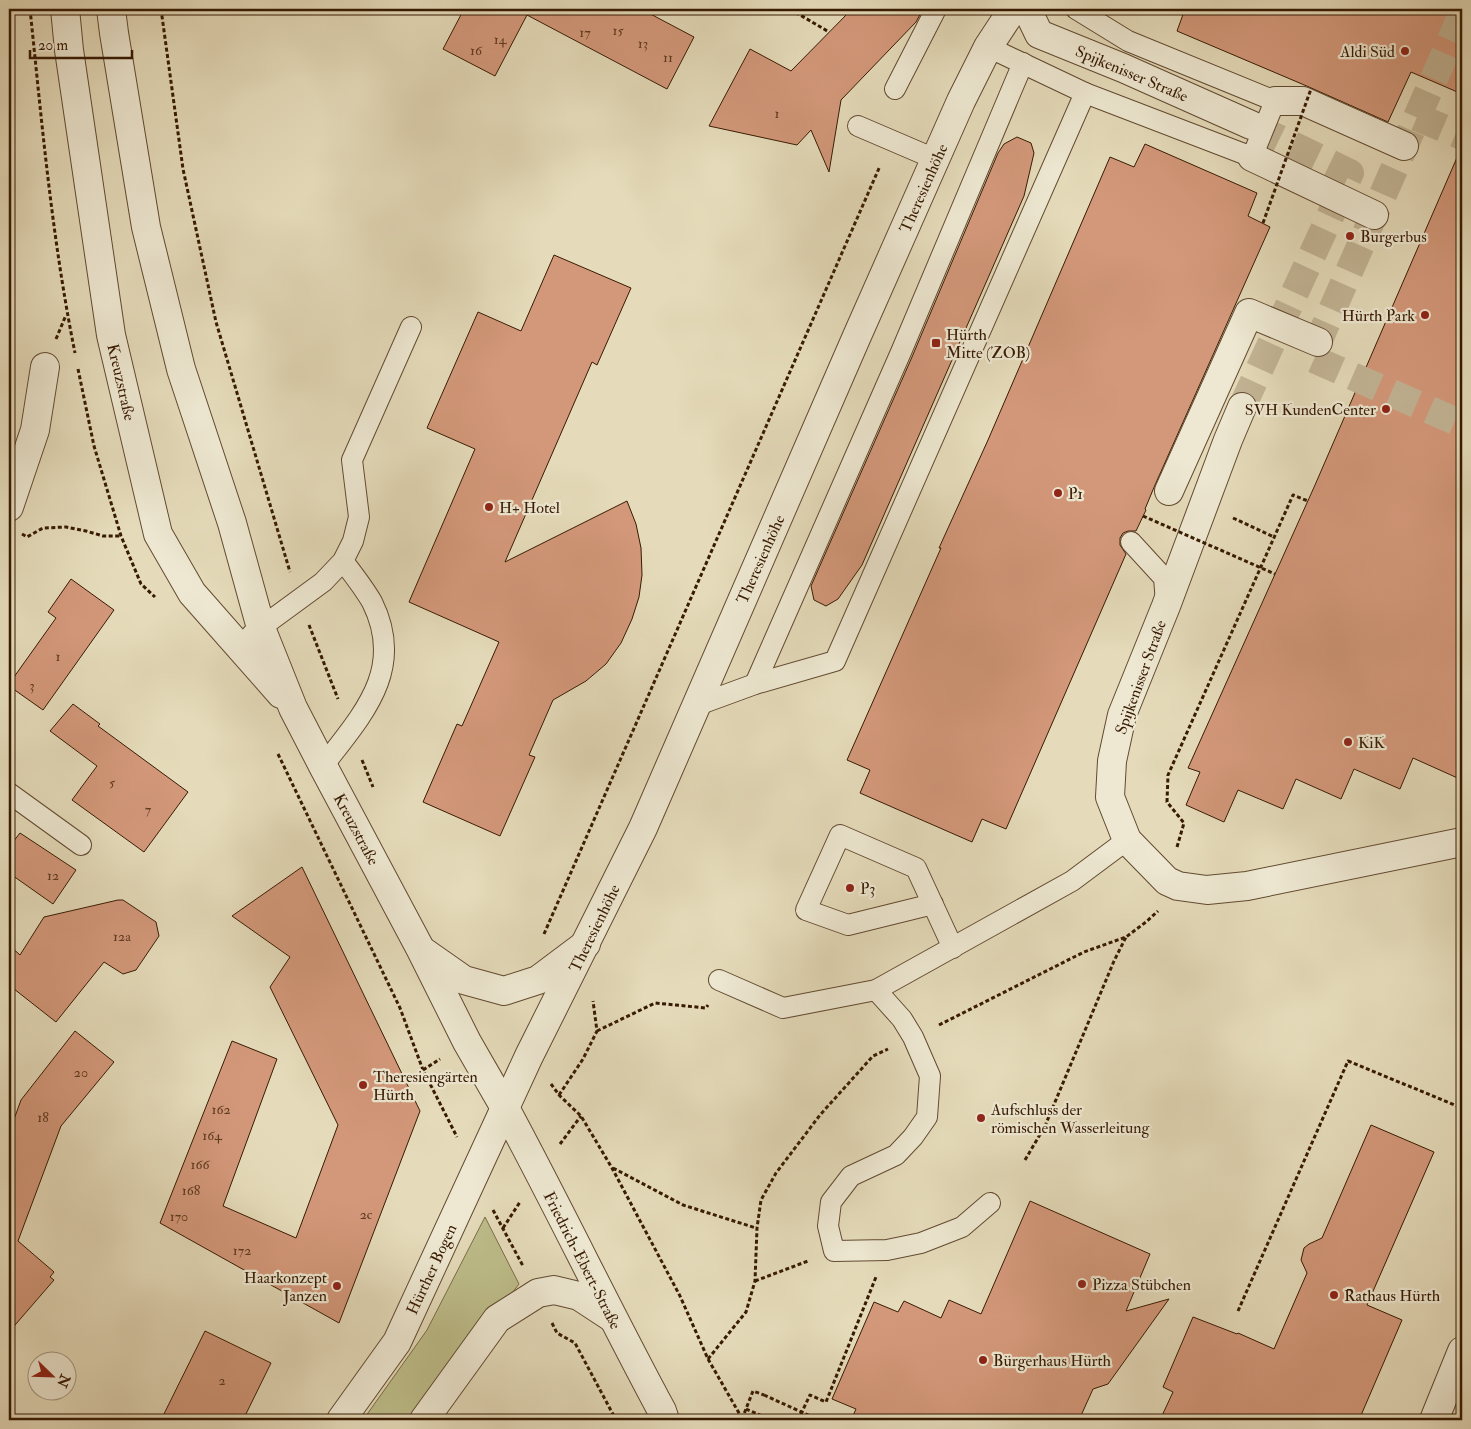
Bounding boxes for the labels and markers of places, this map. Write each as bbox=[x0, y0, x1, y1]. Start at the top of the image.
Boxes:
place label: Aldi Süd bbox=[1339, 42, 1395, 62]
marker: Aldi Süd bbox=[1399, 45, 1411, 57]
place label: Burgerbus bbox=[1360, 227, 1427, 247]
marker: Burgerbus bbox=[1344, 230, 1356, 242]
place label: Hürth Park bbox=[1342, 306, 1415, 326]
marker: Hürth Park bbox=[1419, 309, 1431, 321]
place label: Hürth Mitte (ZOB) bbox=[946, 325, 1030, 363]
marker: Hürth Mitte (ZOB) bbox=[930, 337, 942, 349]
place label: SVH KundenCenter bbox=[1245, 400, 1376, 420]
marker: SVH KundenCenter bbox=[1380, 403, 1392, 415]
place label: P1 bbox=[1068, 484, 1083, 504]
marker: P1 bbox=[1052, 487, 1064, 499]
place label: H+ Hotel bbox=[499, 498, 560, 518]
marker: H+ Hotel bbox=[483, 501, 495, 513]
place label: KiK bbox=[1358, 733, 1385, 753]
marker: KiK bbox=[1342, 736, 1354, 748]
place label: P3 bbox=[860, 879, 876, 899]
marker: P3 bbox=[844, 882, 856, 894]
place label: Theresiengärten Hürth bbox=[373, 1067, 478, 1105]
marker: Theresiengärten Hürth bbox=[357, 1079, 369, 1091]
place label: Aufschluss der römischen Wasserleitung bbox=[990, 1100, 1151, 1138]
marker: Aufschluss der römischen Wasserleitung bbox=[975, 1112, 987, 1124]
place label: Haarkonzept Janzen bbox=[244, 1268, 327, 1307]
place label: Pizza Stübchen bbox=[1092, 1275, 1191, 1295]
marker: Pizza Stübchen bbox=[1076, 1278, 1088, 1290]
marker: Haarkonzept Janzen bbox=[331, 1280, 343, 1292]
place label: Rathaus Hürth bbox=[1344, 1286, 1441, 1306]
marker: Rathaus Hürth bbox=[1328, 1289, 1340, 1301]
place label: Bürgerhaus Hürth bbox=[993, 1351, 1112, 1371]
marker: Bürgerhaus Hürth bbox=[977, 1354, 989, 1366]

